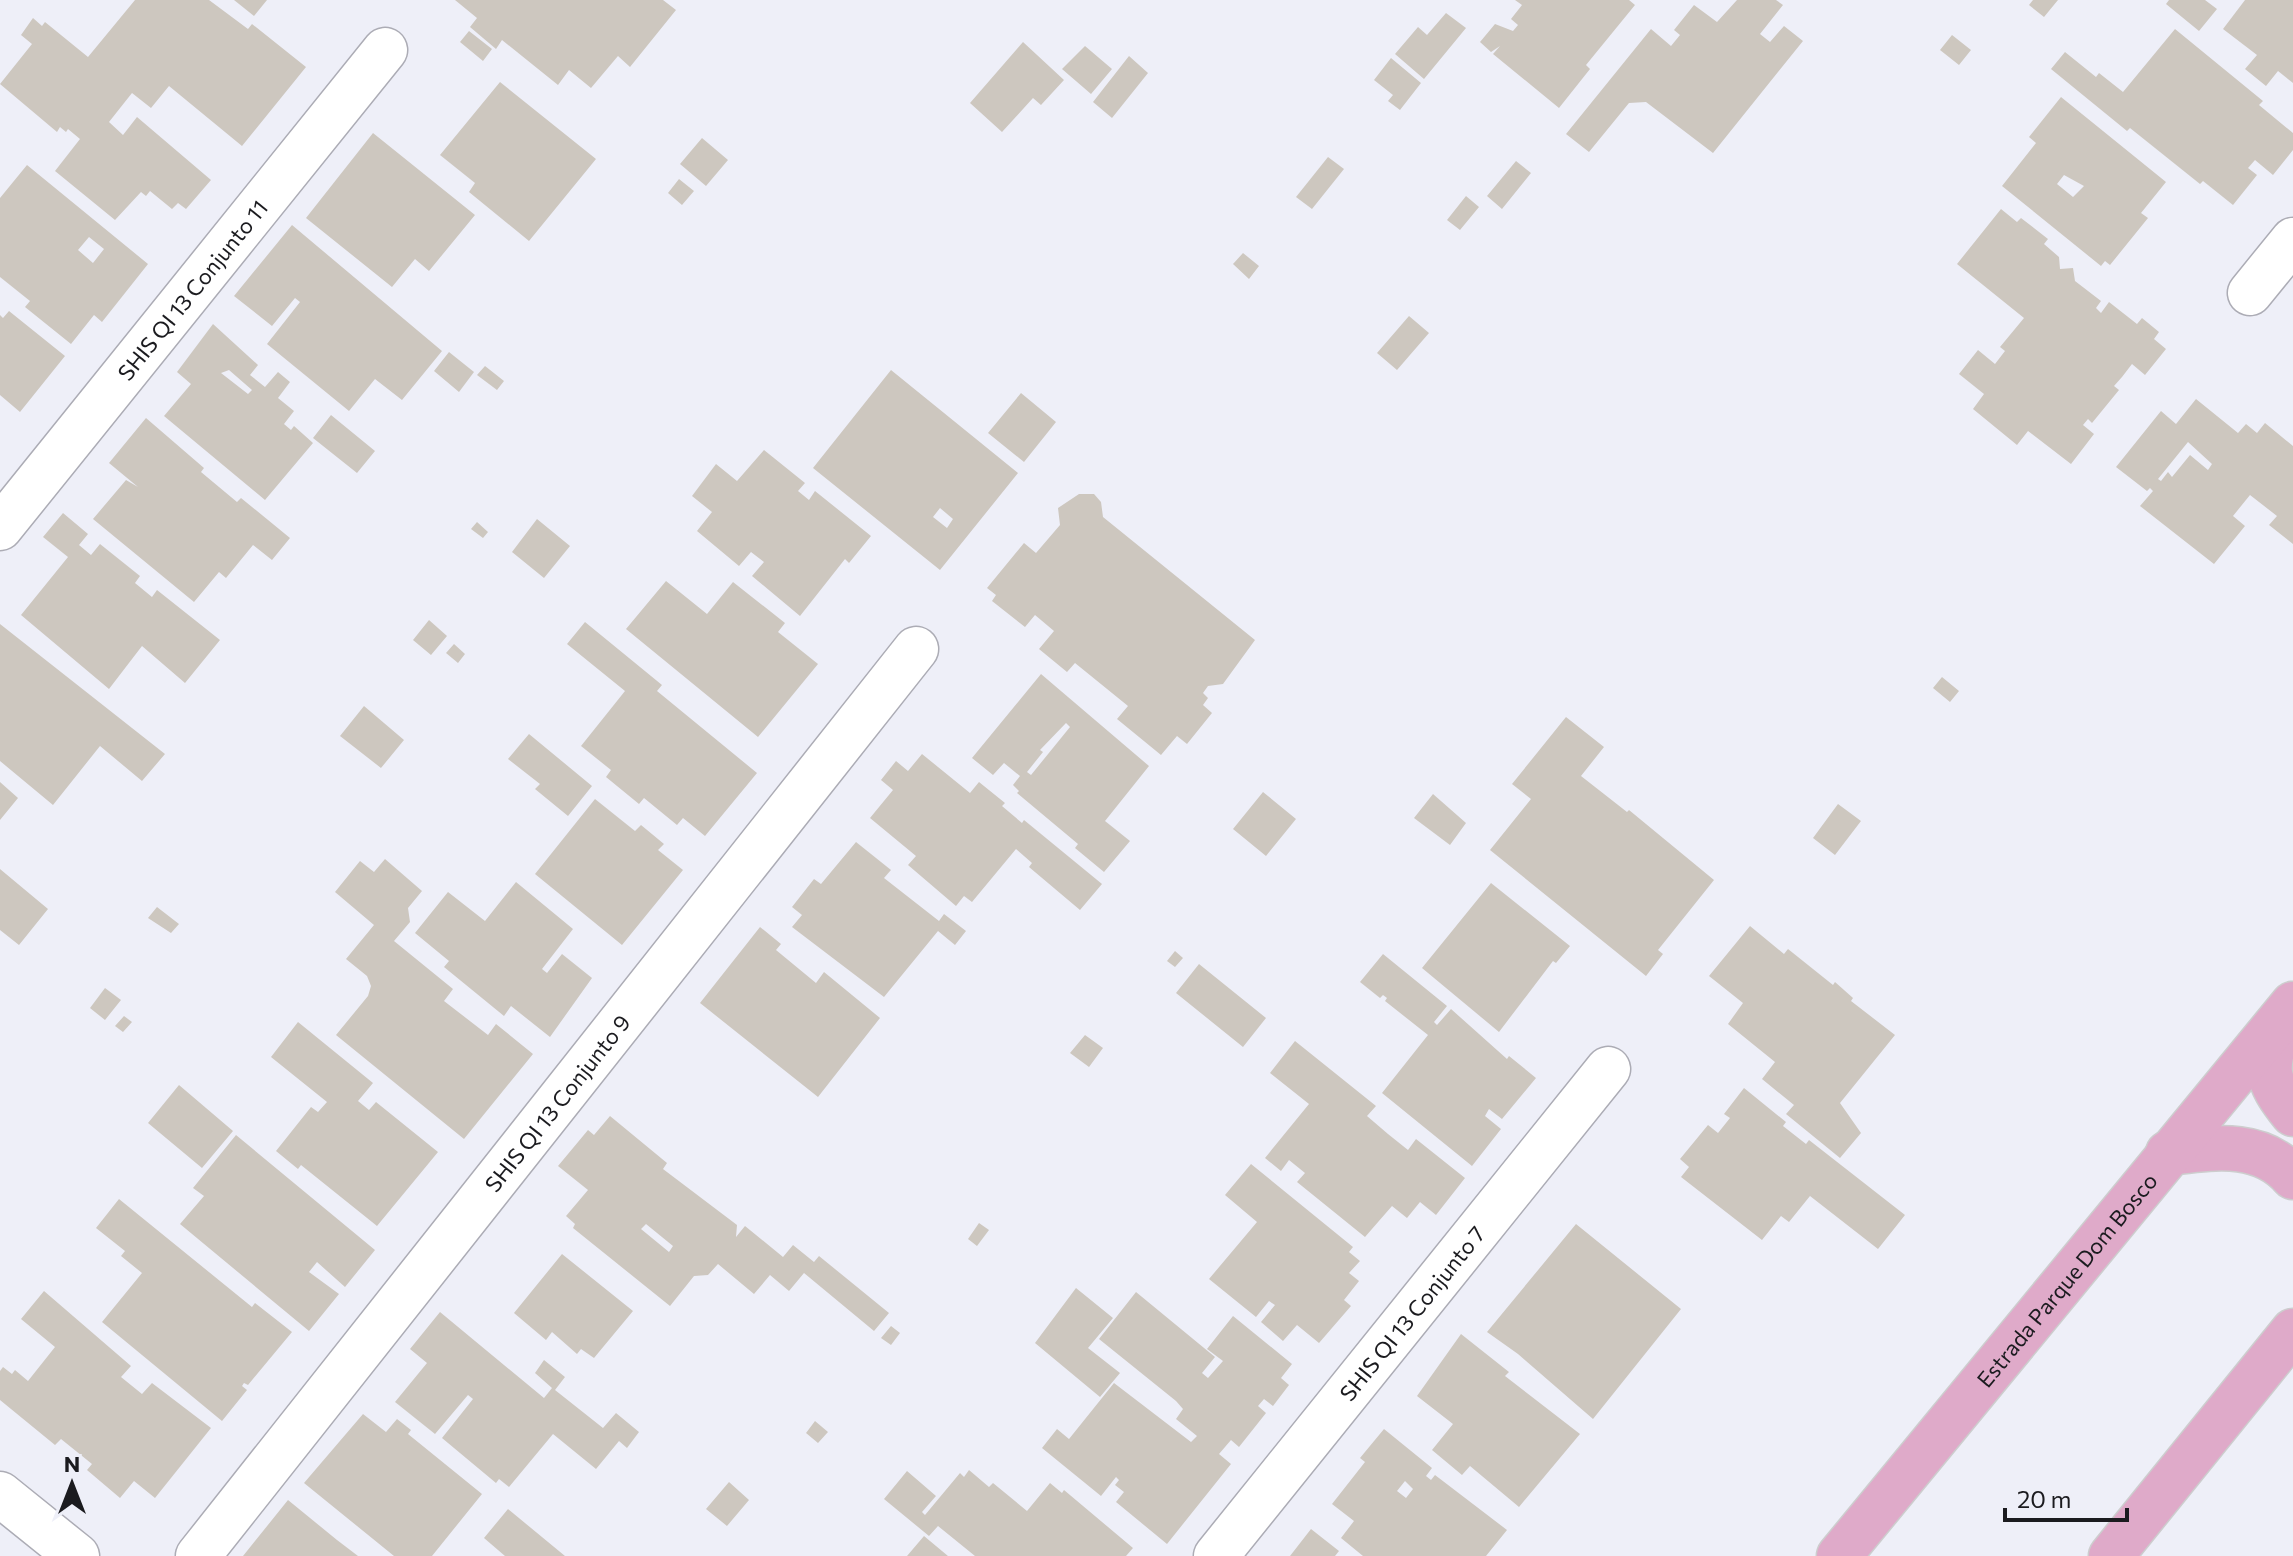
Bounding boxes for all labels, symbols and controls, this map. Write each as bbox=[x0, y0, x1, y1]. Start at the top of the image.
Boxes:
street label: SHIS QI 13 Conjunto 11 bbox=[111, 194, 273, 385]
street label: SHIS QI 13 Conjunto 9 bbox=[478, 1009, 635, 1197]
street label: Estrada Parque Dom Bosco bbox=[1970, 1167, 2162, 1392]
street label: SHIS QI 13 Conjunto 7 bbox=[1333, 1220, 1490, 1406]
north arrow bbox=[32, 1444, 112, 1524]
text: N bbox=[64, 1450, 80, 1477]
scale bar bbox=[2005, 1472, 2127, 1522]
text: 20 m bbox=[2017, 1484, 2071, 1513]

